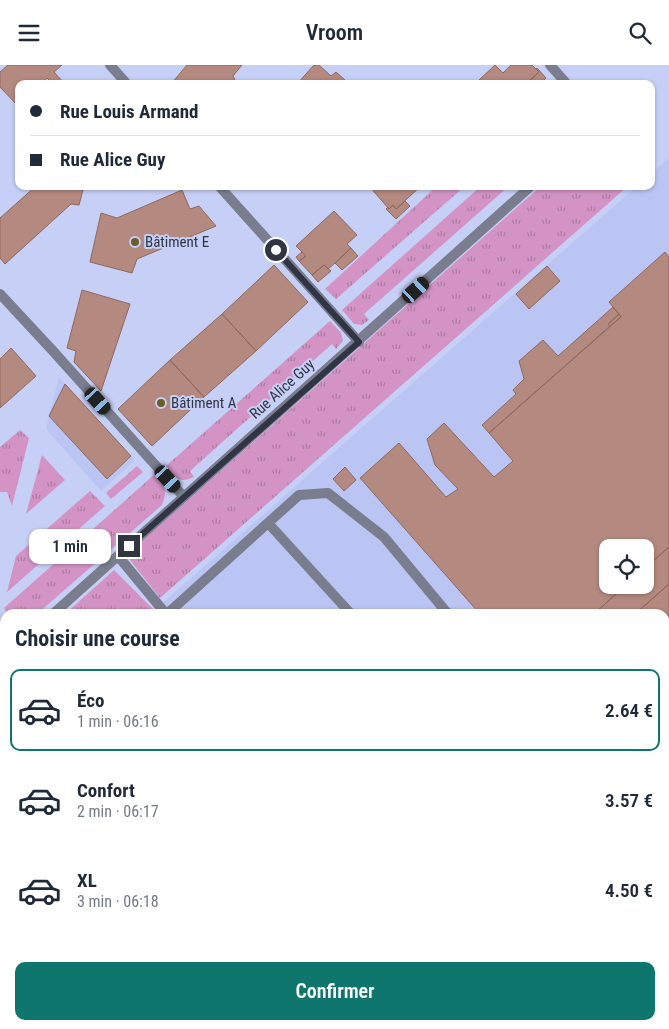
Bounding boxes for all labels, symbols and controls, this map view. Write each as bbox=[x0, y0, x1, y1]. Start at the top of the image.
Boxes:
icon: menu bbox=[15, 19, 43, 47]
icon: search bbox=[626, 19, 654, 47]
text: Vroom bbox=[306, 20, 363, 45]
text: Rue Louis Armand bbox=[60, 100, 198, 123]
text: Rue Alice Guy bbox=[60, 148, 165, 171]
place label: Bâtiment E bbox=[145, 233, 209, 251]
marker: Bâtiment E bbox=[129, 236, 141, 248]
route start bbox=[265, 239, 287, 261]
car bbox=[399, 274, 432, 306]
street label: Rue Alice Guy bbox=[246, 355, 318, 423]
car bbox=[82, 385, 113, 417]
place label: Bâtiment A bbox=[171, 394, 237, 412]
marker: Bâtiment A bbox=[155, 397, 167, 409]
car bbox=[152, 463, 183, 495]
callout: 1 min bbox=[29, 529, 112, 563]
route end bbox=[118, 535, 140, 557]
text: 1 min bbox=[52, 537, 88, 556]
map controls bbox=[599, 539, 654, 594]
button: locate bbox=[599, 539, 654, 594]
text: Choisir une course bbox=[15, 626, 180, 651]
icon: car bbox=[17, 688, 62, 733]
text: Éco bbox=[77, 689, 104, 712]
text: 2.64 € bbox=[605, 699, 653, 722]
text: 1 min · 06:16 bbox=[77, 712, 159, 731]
icon: car bbox=[17, 778, 62, 823]
text: Confort bbox=[77, 779, 135, 802]
text: 3.57 € bbox=[605, 789, 653, 812]
text: 2 min · 06:17 bbox=[77, 802, 159, 821]
icon: car bbox=[17, 868, 62, 913]
text: XL bbox=[77, 869, 97, 892]
text: 4.50 € bbox=[605, 879, 653, 902]
text: 3 min · 06:18 bbox=[77, 892, 159, 911]
button: Confirmer bbox=[15, 962, 655, 1020]

